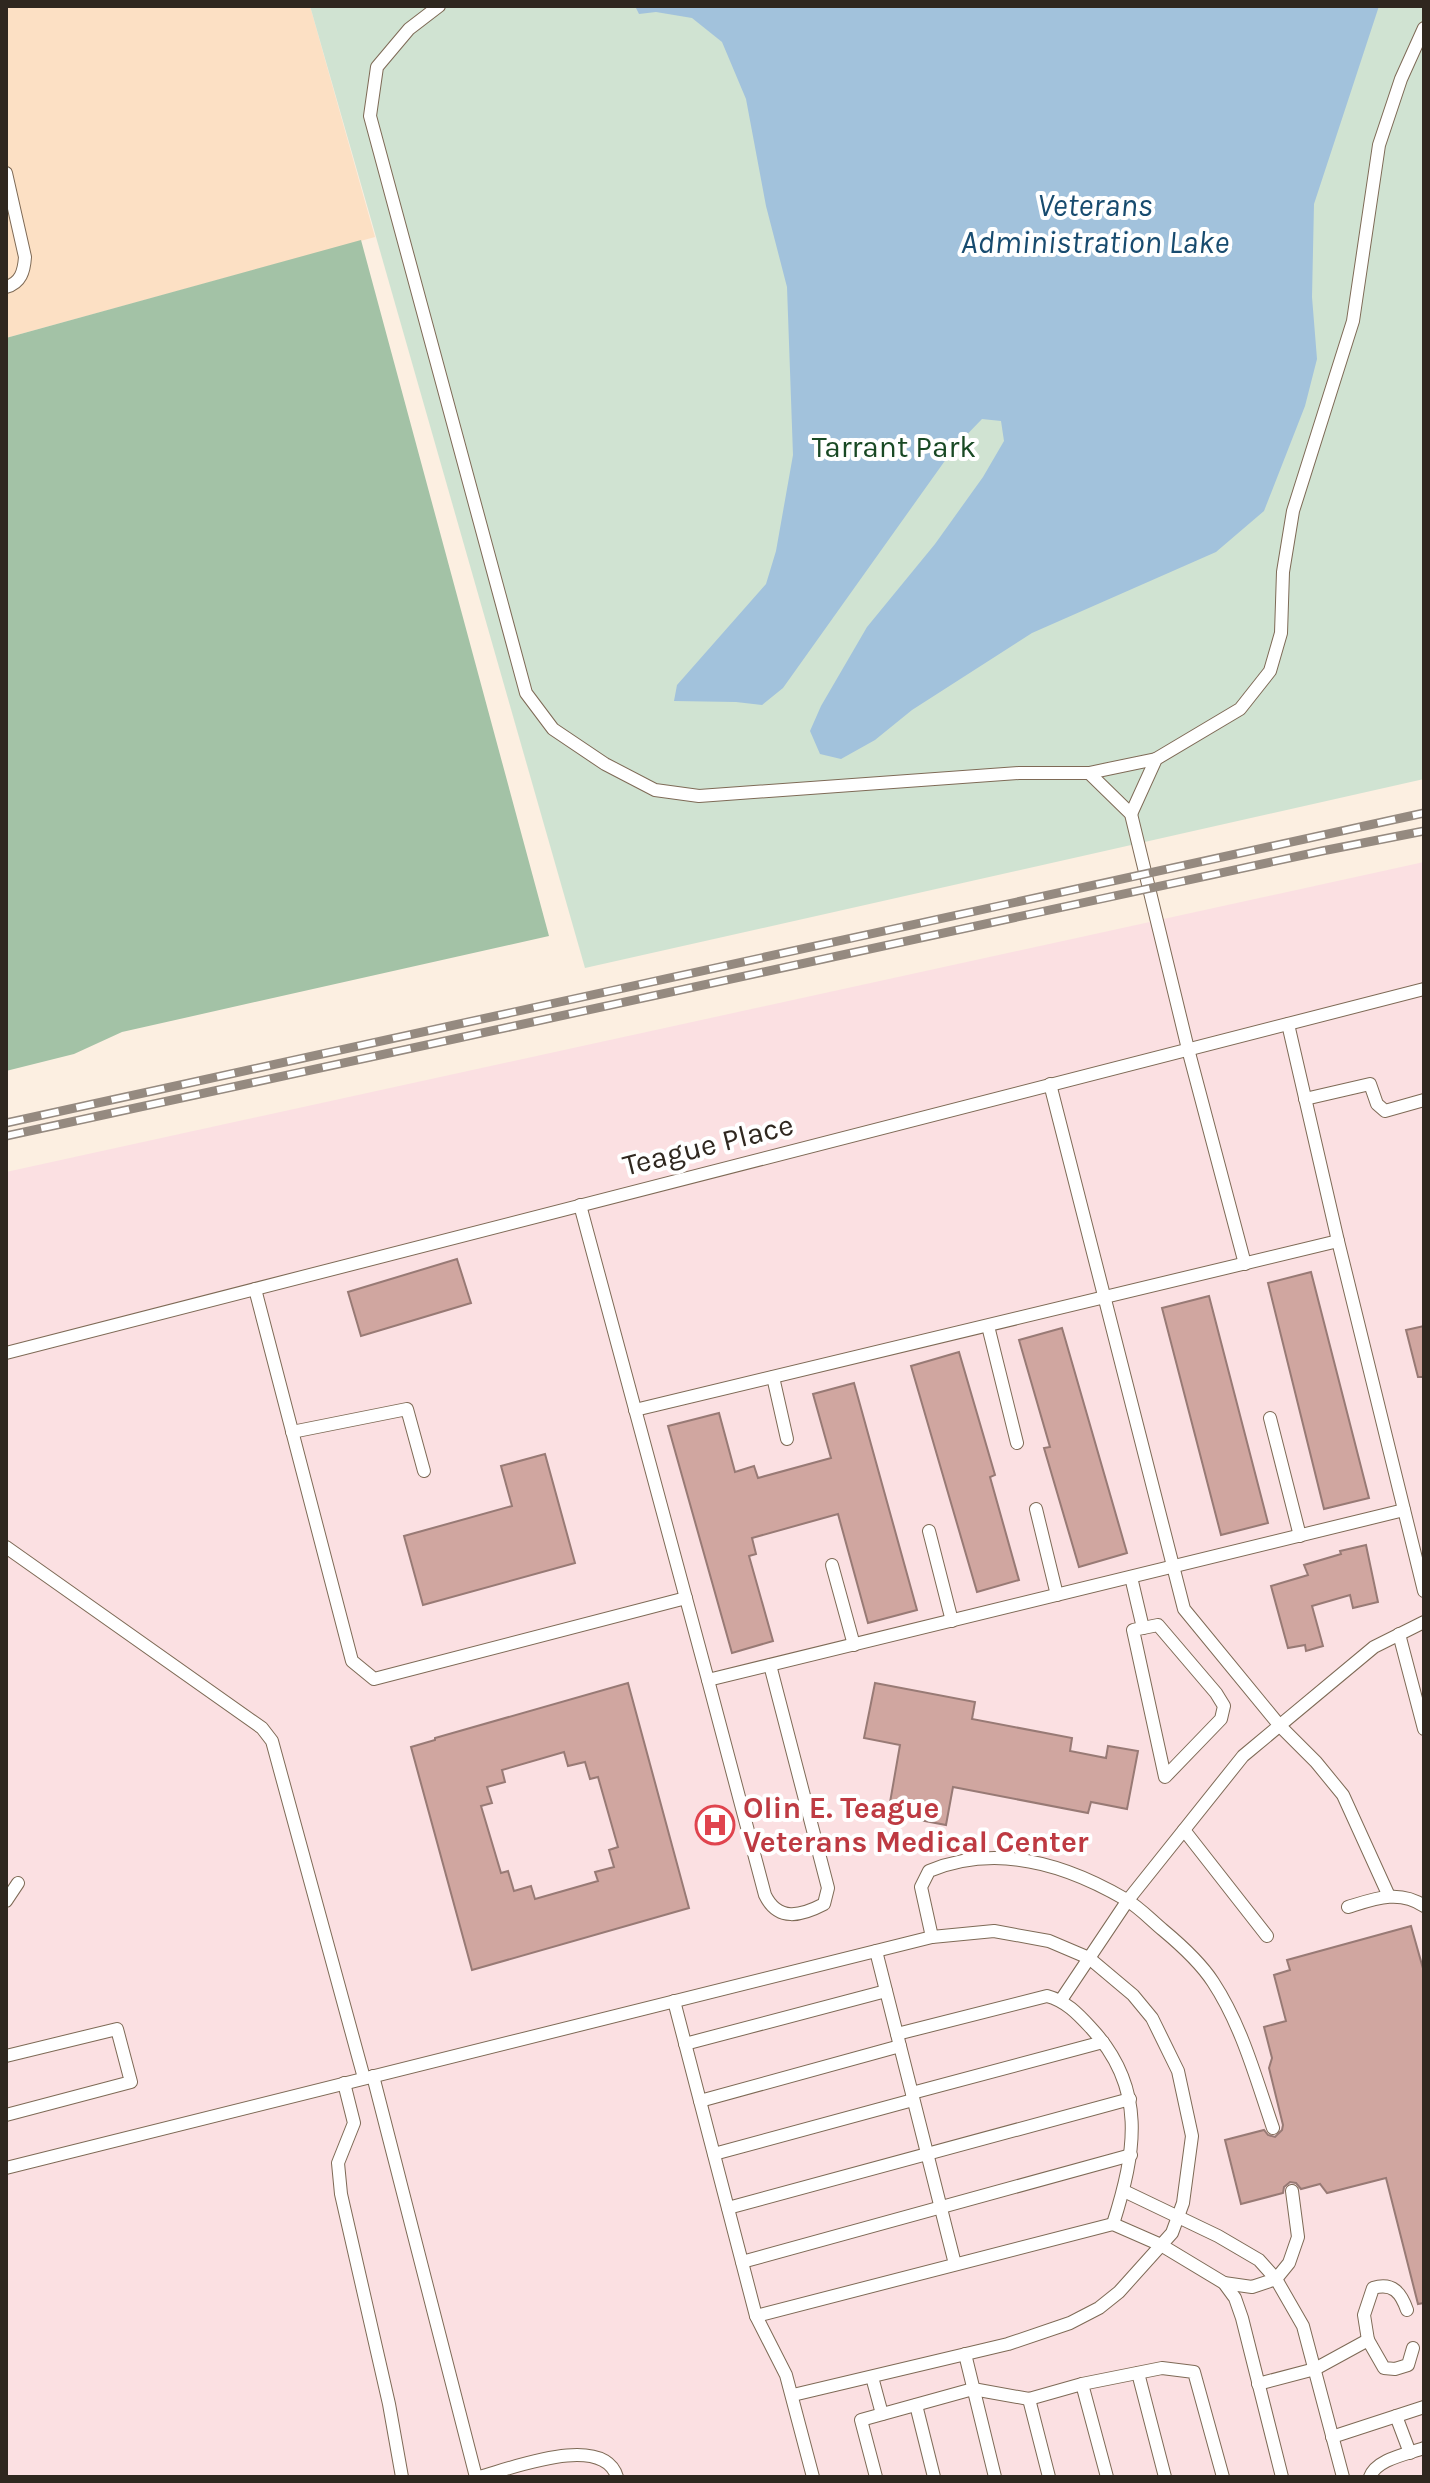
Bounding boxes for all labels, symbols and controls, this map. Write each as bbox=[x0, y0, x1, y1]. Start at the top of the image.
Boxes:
water label: Veterans Administration Lake bbox=[961, 187, 1229, 261]
park label: Tarrant Park bbox=[812, 429, 976, 465]
street label: Teague Place bbox=[619, 1106, 797, 1184]
place label: Olin E. Teague Veterans Medical Center bbox=[743, 1790, 1089, 1860]
hospital icon: Olin E. Teague Veterans Medical Center bbox=[694, 1804, 736, 1846]

